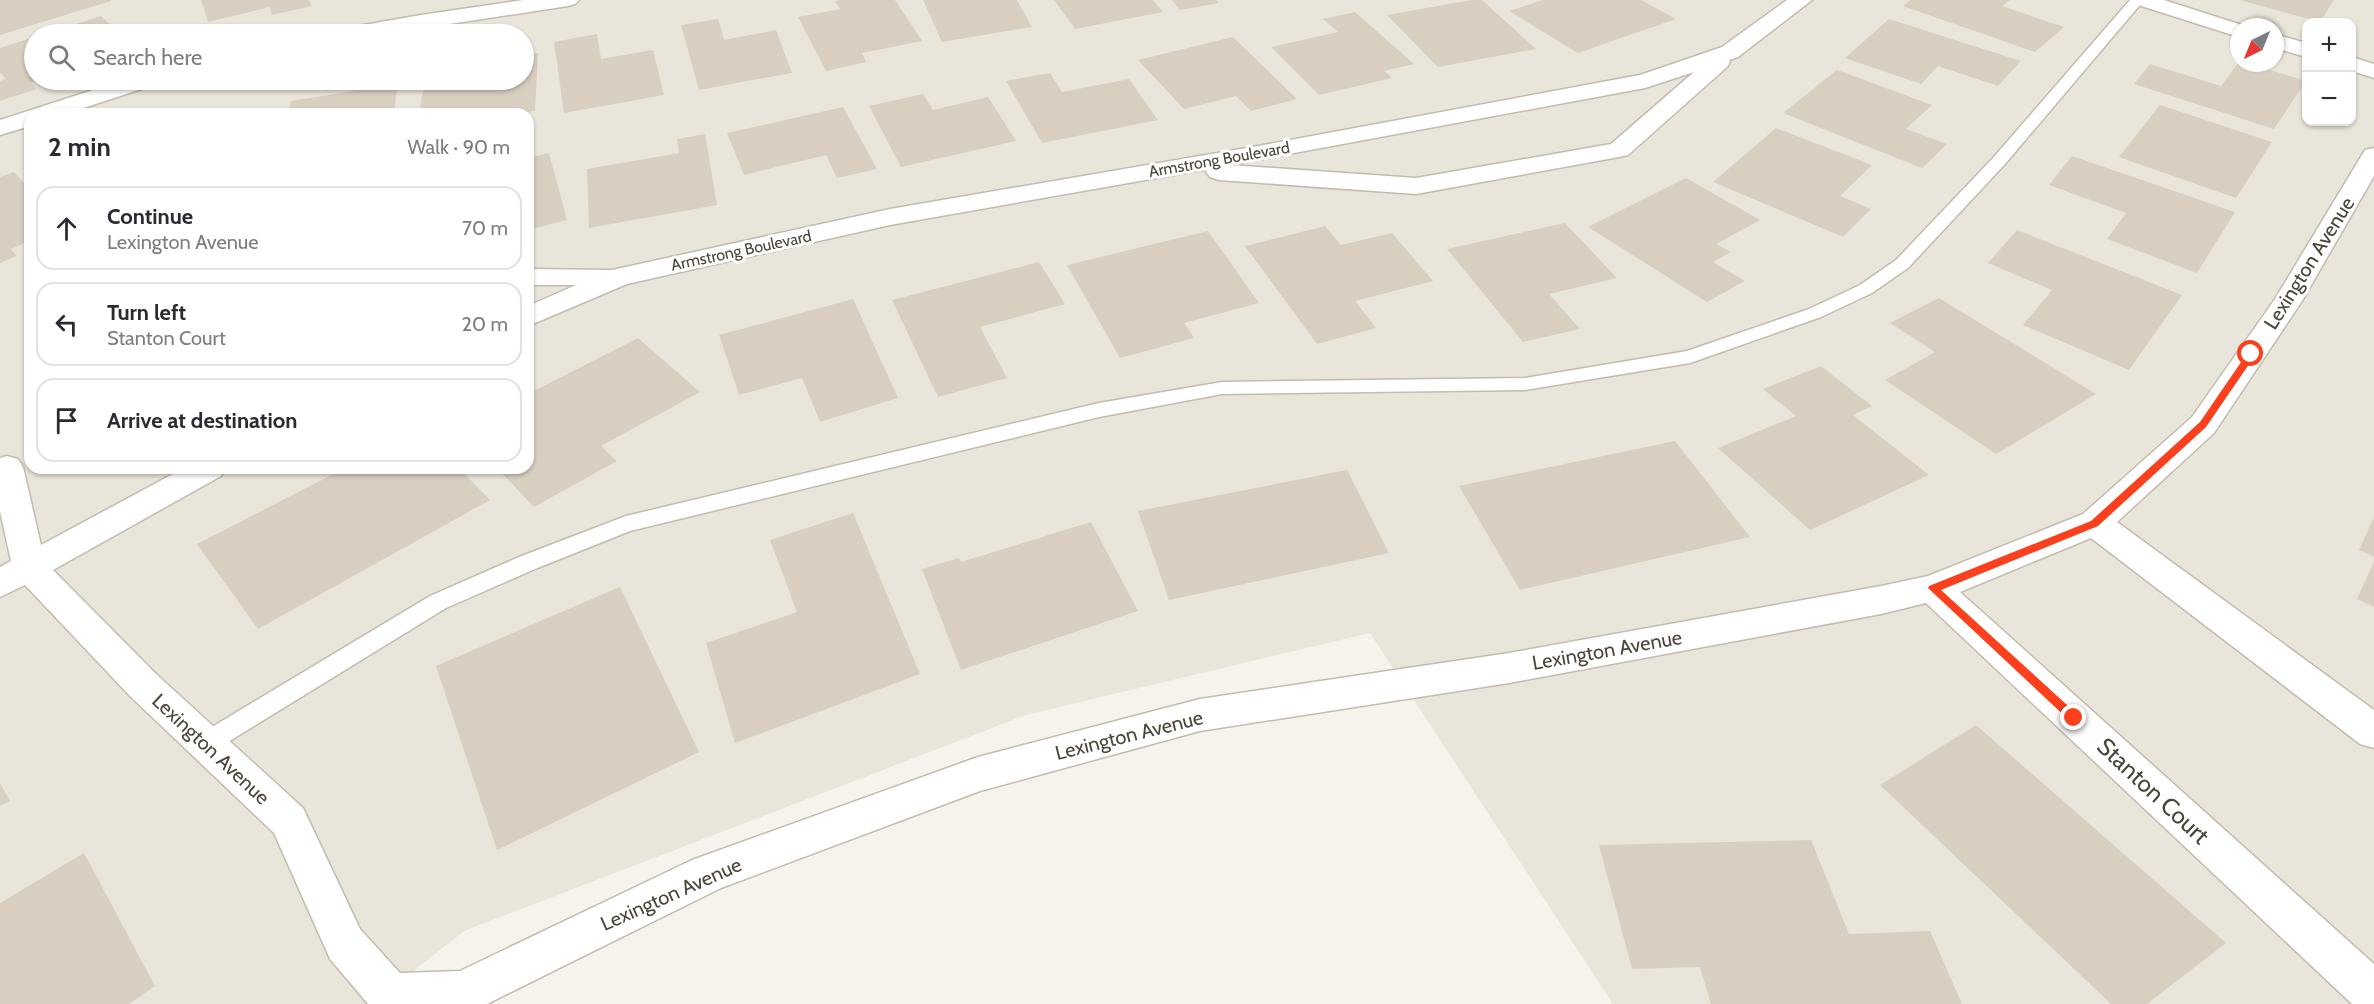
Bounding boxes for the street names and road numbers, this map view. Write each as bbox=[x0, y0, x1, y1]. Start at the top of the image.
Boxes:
street label: Armstrong Boulevard bbox=[1147, 138, 1291, 181]
street label: Lexington Avenue bbox=[2259, 192, 2359, 334]
street label: Armstrong Boulevard bbox=[669, 226, 813, 275]
street label: Lexington Avenue bbox=[1530, 625, 1684, 675]
street label: Lexington Avenue bbox=[147, 689, 275, 809]
street label: Lexington Avenue bbox=[1053, 705, 1205, 765]
street label: Stanton Court bbox=[2091, 731, 2215, 850]
street label: Lexington Avenue bbox=[597, 852, 745, 936]

